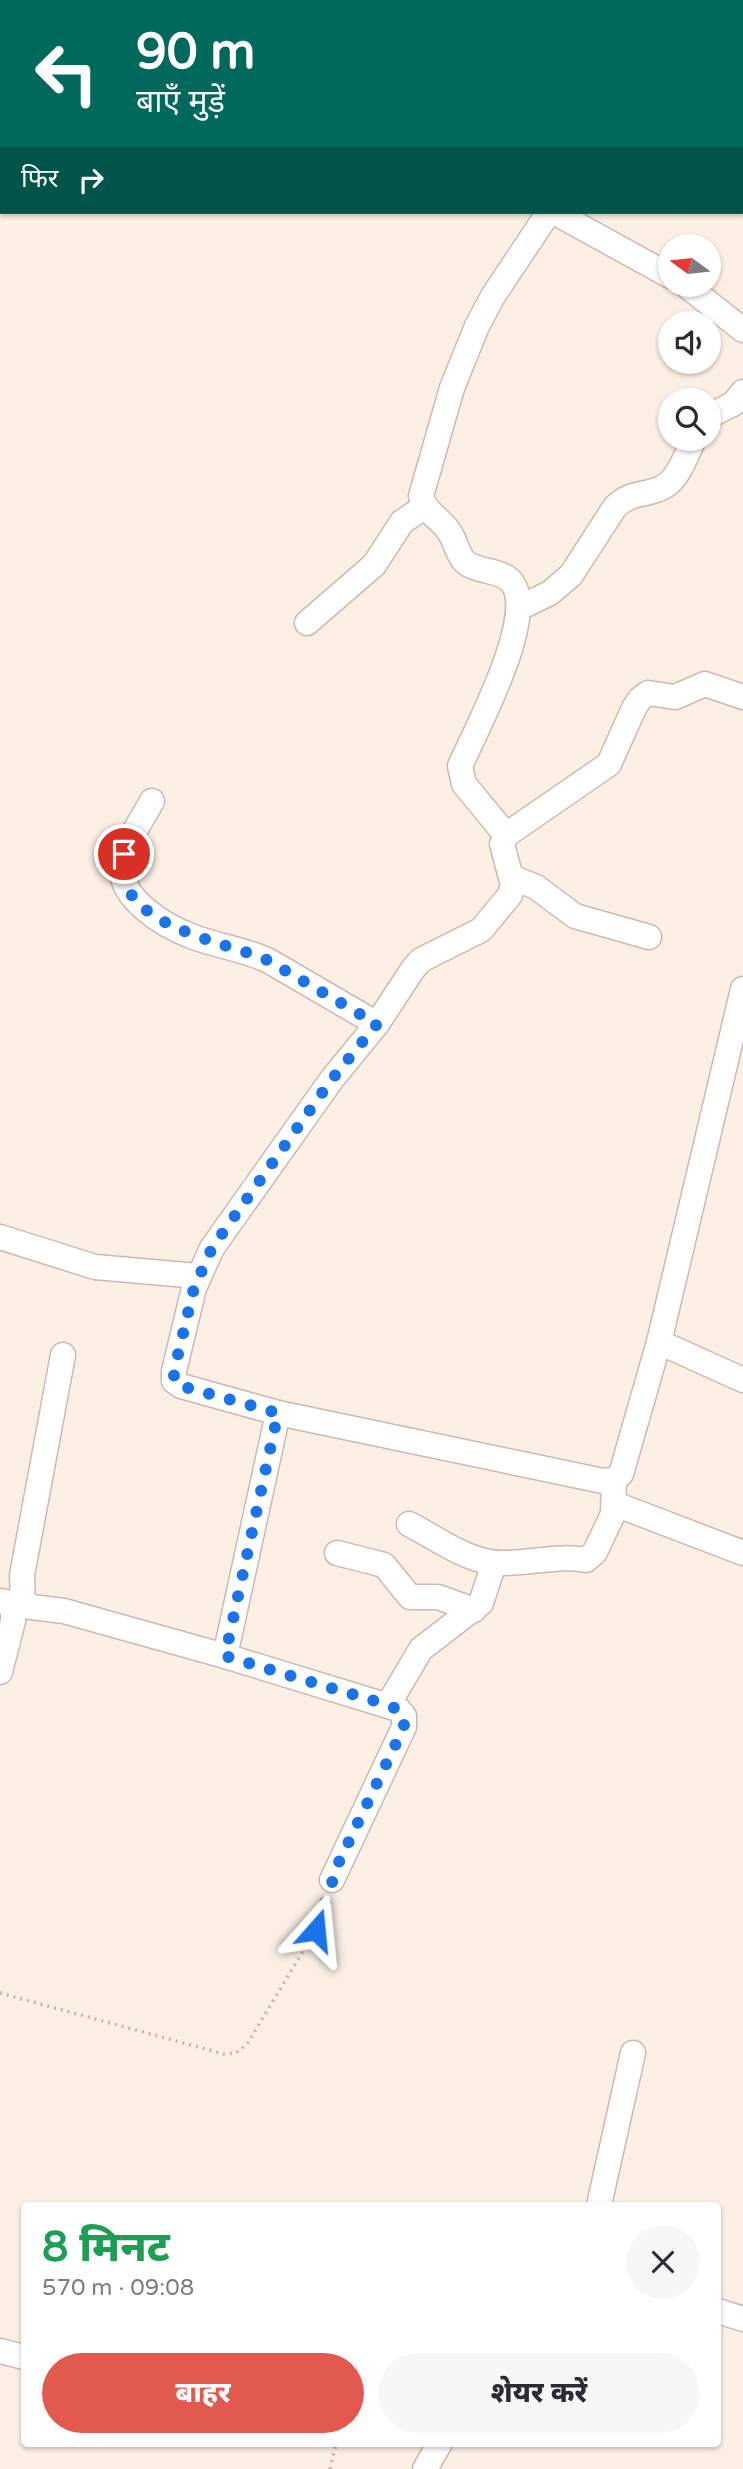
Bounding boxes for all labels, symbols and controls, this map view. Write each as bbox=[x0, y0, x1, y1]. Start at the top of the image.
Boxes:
text: 90 m bbox=[136, 23, 255, 82]
icon: left bbox=[21, 28, 112, 119]
text: बाएँ मुड़ें bbox=[136, 83, 225, 121]
icon: right bbox=[72, 161, 110, 199]
text: फिर bbox=[21, 163, 58, 194]
north arrow bbox=[658, 234, 721, 298]
map controls bbox=[658, 234, 721, 451]
button: sound bbox=[658, 311, 721, 374]
button: search bbox=[658, 388, 721, 451]
pin bbox=[94, 824, 154, 884]
icon: arrive bbox=[105, 835, 143, 873]
position arrow bbox=[279, 1893, 353, 1967]
text: 8 मिनट bbox=[42, 2222, 170, 2273]
button: close bbox=[626, 2225, 700, 2299]
text: 570 m · 09:08 bbox=[42, 2274, 194, 2302]
button: बाहर bbox=[42, 2353, 364, 2433]
button: शेयर करें bbox=[378, 2353, 700, 2433]

